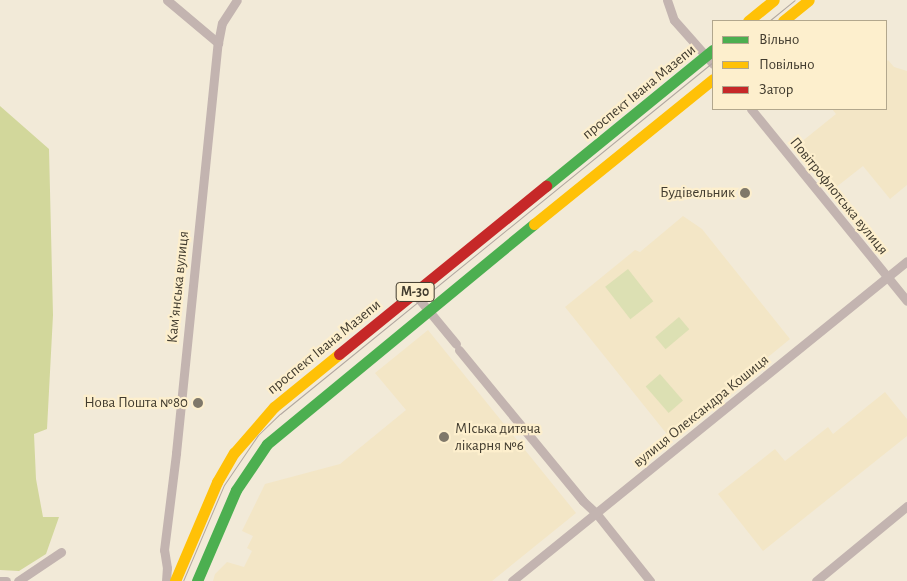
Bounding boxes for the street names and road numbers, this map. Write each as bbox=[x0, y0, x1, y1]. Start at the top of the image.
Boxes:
street label: проспект Івана Мазепи bbox=[579, 41, 699, 143]
street label: Повітрофлотська вулиця bbox=[786, 134, 892, 258]
street label: Камʼянська вулиця bbox=[163, 230, 193, 344]
road number: М-30 bbox=[395, 280, 435, 304]
street label: проспект Івана Мазепи bbox=[264, 296, 384, 398]
street label: вулиця Олександра Кошиця bbox=[630, 351, 772, 471]

